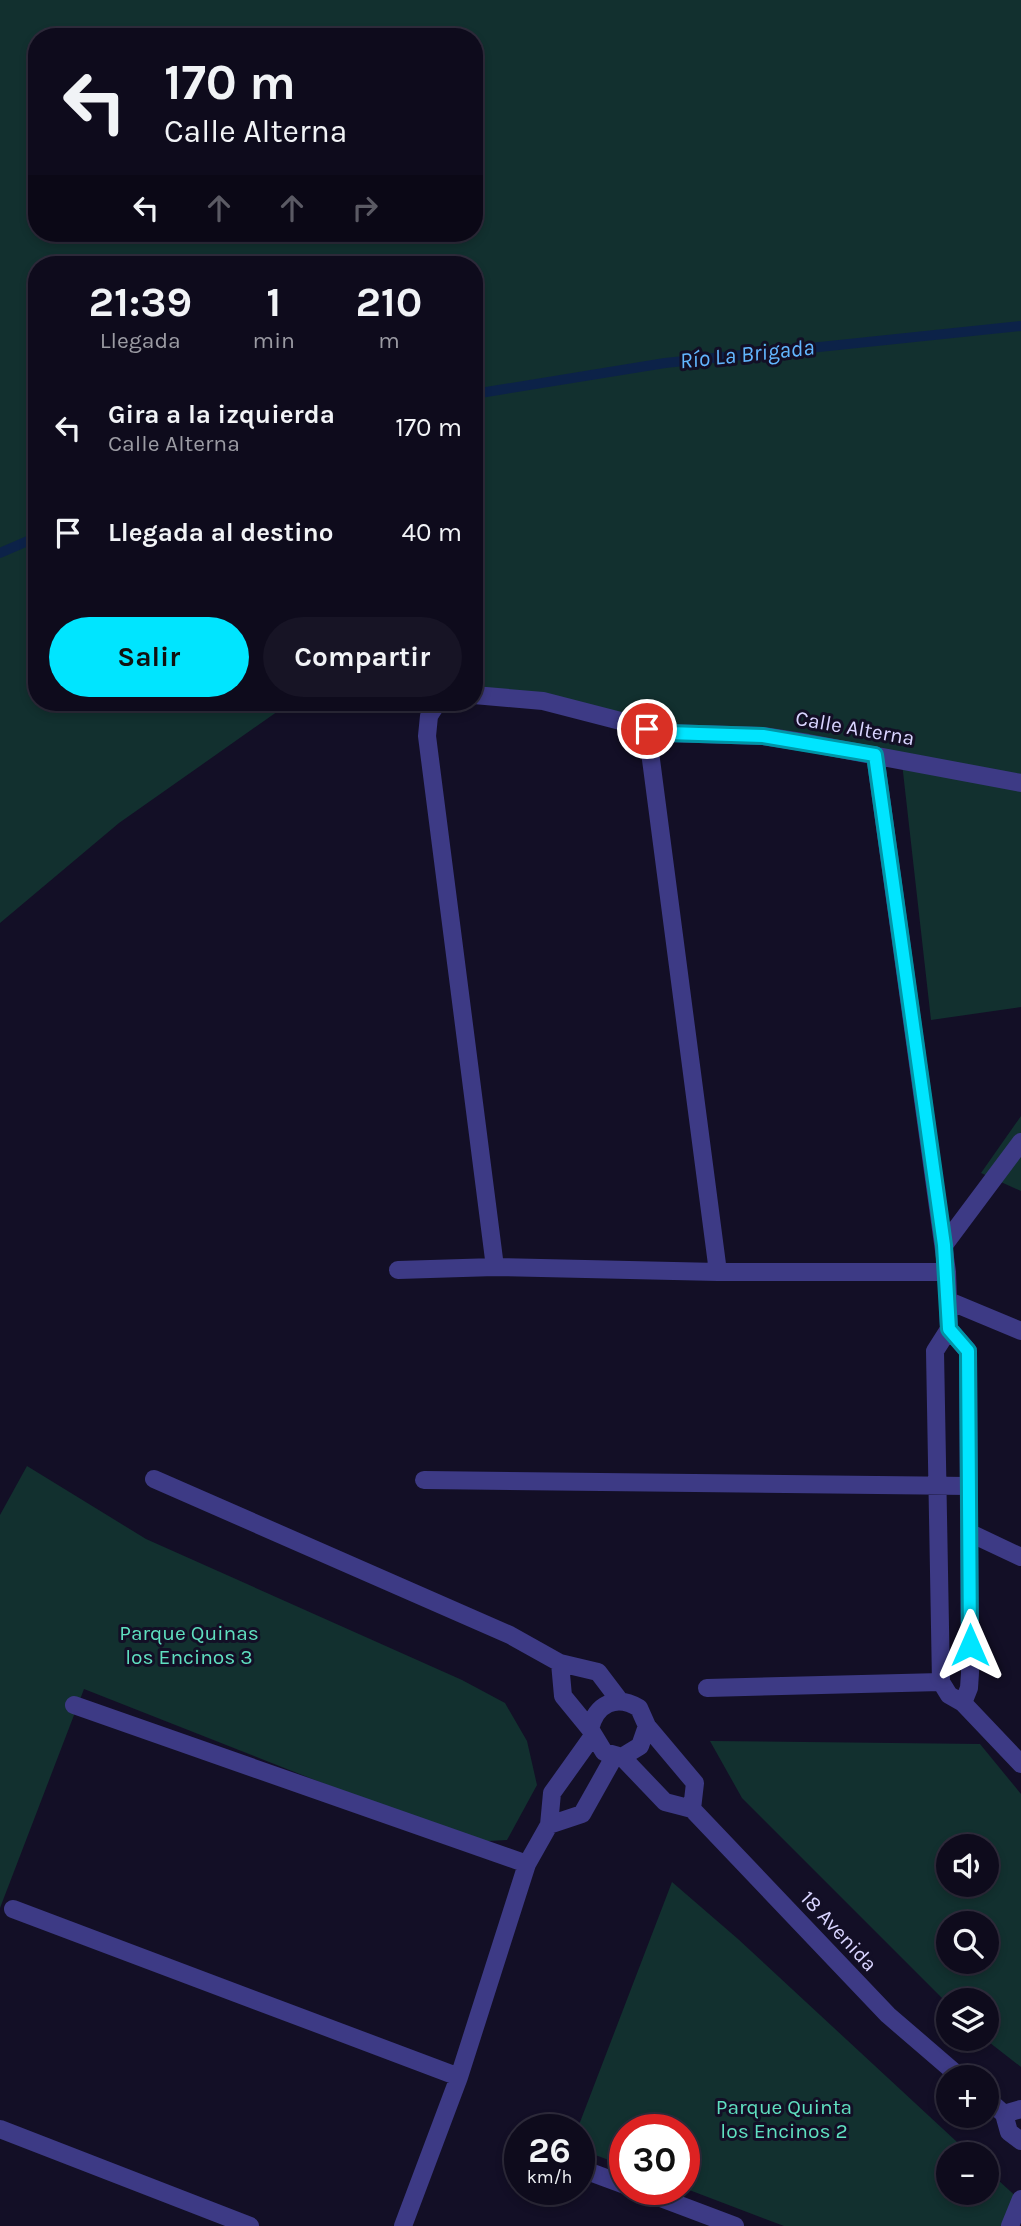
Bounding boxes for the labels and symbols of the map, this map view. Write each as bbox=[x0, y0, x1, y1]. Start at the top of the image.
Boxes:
water label: Río La Brigada bbox=[678, 333, 816, 375]
pin bbox=[617, 699, 677, 759]
street label: Calle Alterna bbox=[794, 706, 916, 750]
position arrow bbox=[933, 1608, 1007, 1682]
park label: Parque Quinas los Encinos 3 bbox=[119, 1621, 259, 1669]
street label: 18 Avenida bbox=[796, 1886, 882, 1976]
park label: Parque Quinta los Encinos 2 bbox=[716, 2095, 852, 2143]
speed limit sign: 30 bbox=[609, 2114, 700, 2205]

